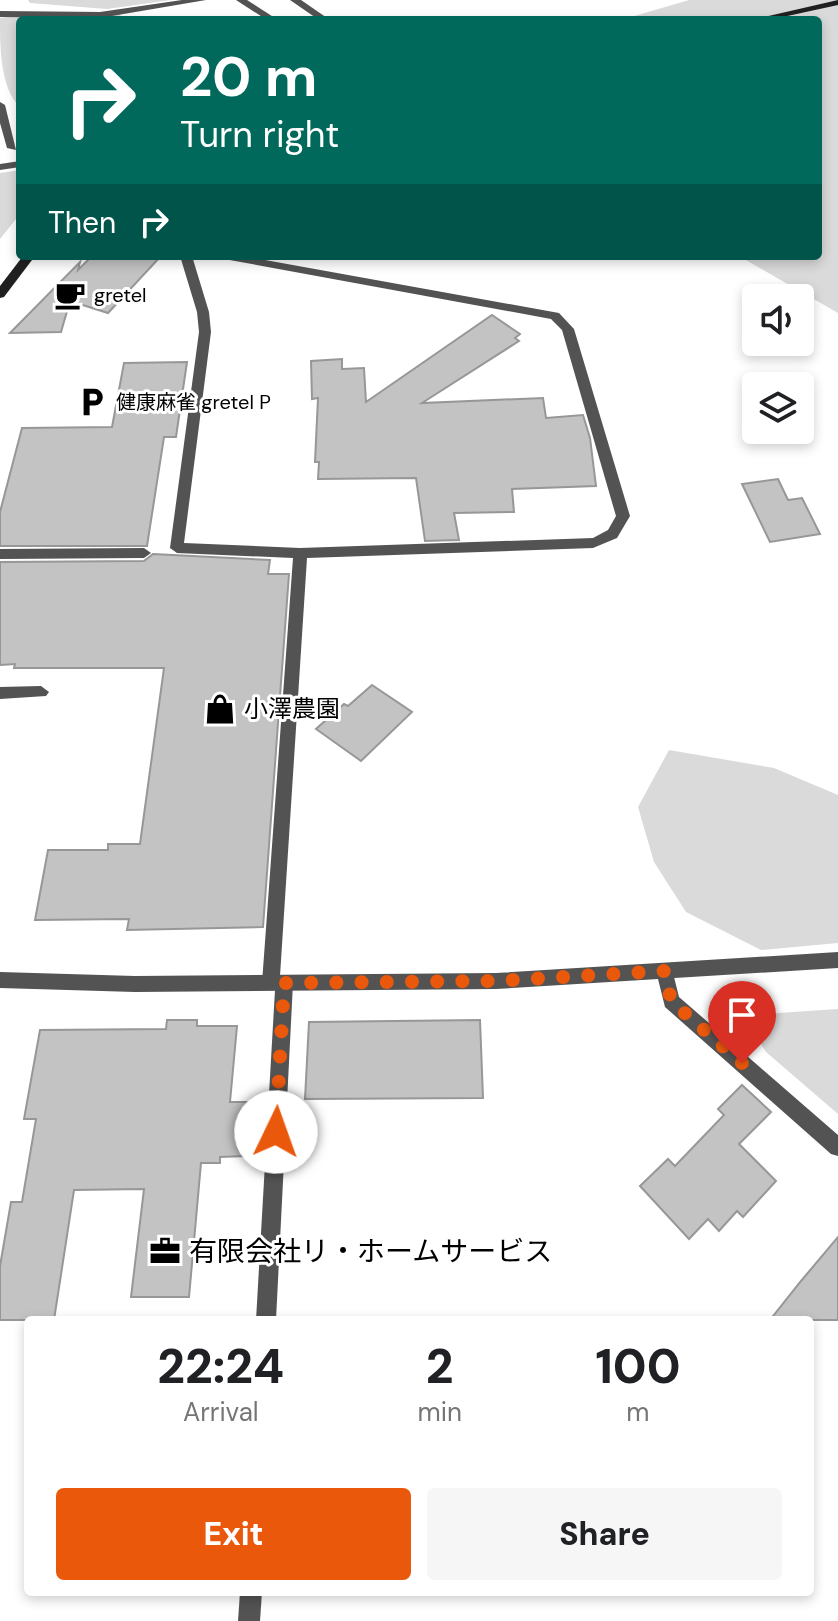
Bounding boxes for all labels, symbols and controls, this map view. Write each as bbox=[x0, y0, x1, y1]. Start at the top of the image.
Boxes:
text: 20 m bbox=[180, 40, 317, 113]
icon: right bbox=[48, 48, 152, 152]
text: Turn right bbox=[180, 111, 339, 158]
icon: right bbox=[132, 200, 176, 244]
text: Then bbox=[48, 203, 116, 242]
cafe icon: gretel bbox=[53, 278, 87, 312]
place label: gretel bbox=[94, 282, 147, 308]
map controls bbox=[742, 284, 814, 444]
button: sound bbox=[742, 284, 814, 356]
button: layers bbox=[742, 372, 814, 444]
parking icon: 健康麻雀 gretel P bbox=[75, 385, 109, 419]
place label: 健康麻雀 gretel P bbox=[116, 389, 271, 415]
shop icon: 小澤農園 bbox=[203, 692, 237, 726]
place label: 小澤農園 bbox=[244, 693, 340, 724]
pin bbox=[708, 981, 776, 1063]
icon: arrive bbox=[720, 993, 764, 1037]
position arrow bbox=[234, 1090, 318, 1174]
place label: 有限会社リ・ホームサービス bbox=[189, 1233, 552, 1270]
office icon: 有限会社リ・ホームサービス bbox=[148, 1234, 182, 1268]
text: 22:24 bbox=[157, 1335, 284, 1398]
text: 2 bbox=[426, 1335, 454, 1398]
text: 100 bbox=[595, 1335, 681, 1398]
text: Arrival bbox=[183, 1395, 259, 1429]
text: min bbox=[418, 1395, 462, 1429]
text: m bbox=[626, 1395, 649, 1429]
button: Exit bbox=[56, 1488, 411, 1580]
button: Share bbox=[427, 1488, 782, 1580]

